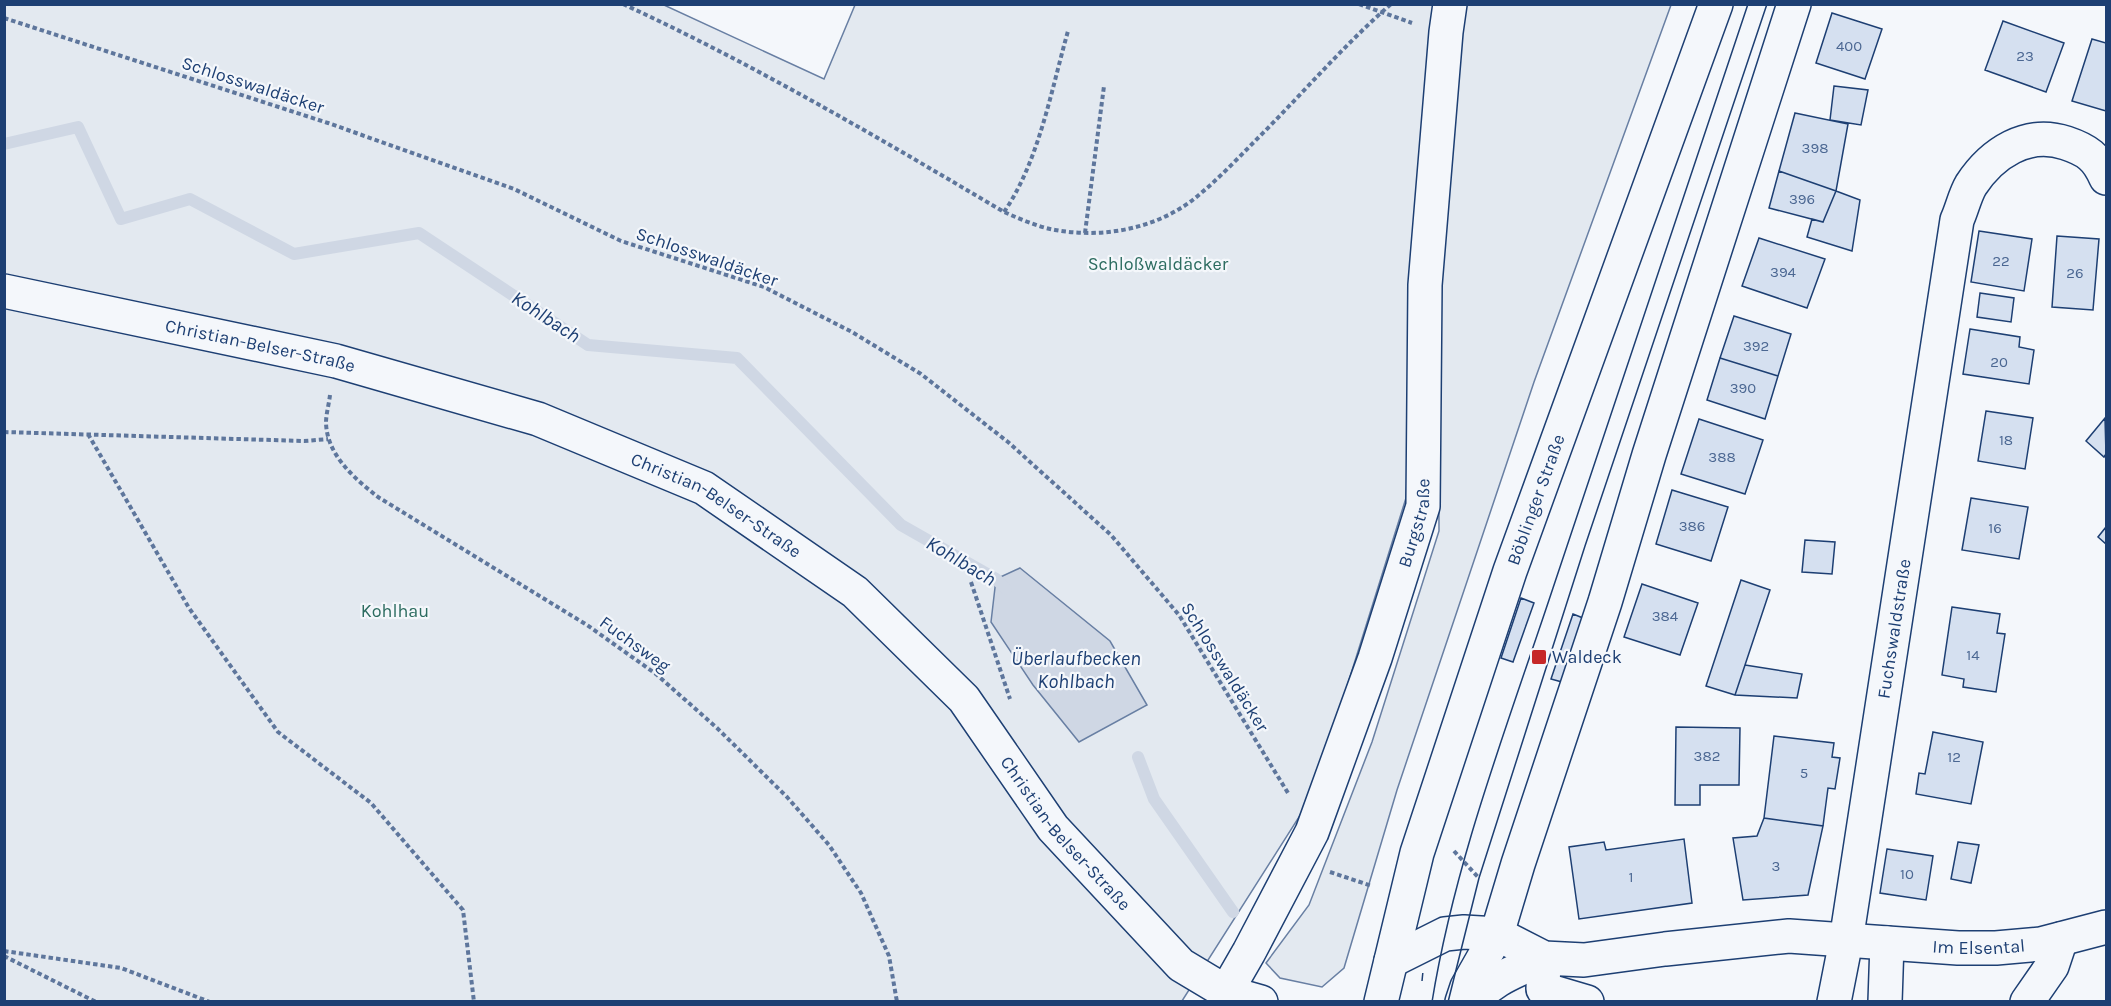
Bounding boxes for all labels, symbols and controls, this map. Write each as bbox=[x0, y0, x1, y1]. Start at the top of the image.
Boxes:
house number: 400 bbox=[1836, 37, 1862, 55]
house number: 23 bbox=[2016, 47, 2034, 65]
street label: Schlosswaldäcker bbox=[179, 52, 328, 119]
house number: 398 bbox=[1802, 139, 1828, 157]
house number: 396 bbox=[1789, 190, 1815, 208]
street label: Schlosswaldäcker bbox=[633, 222, 781, 292]
house number: 22 bbox=[1992, 252, 2010, 270]
park label: Schloßwaldäcker bbox=[1088, 253, 1229, 275]
house number: 394 bbox=[1770, 263, 1797, 281]
house number: 26 bbox=[2066, 264, 2084, 282]
water label: Kohlbach bbox=[507, 286, 585, 348]
street label: Christian-Belser-Straße bbox=[163, 314, 358, 377]
house number: 392 bbox=[1743, 337, 1769, 355]
house number: 20 bbox=[1990, 353, 2008, 371]
house number: 390 bbox=[1730, 379, 1756, 397]
street label: Böblinger Straße bbox=[1502, 431, 1570, 568]
house number: 18 bbox=[1999, 431, 2013, 449]
street label: Christian-Belser-Straße bbox=[628, 448, 806, 563]
house number: 388 bbox=[1708, 448, 1736, 466]
street label: Burgstraße bbox=[1393, 478, 1434, 570]
house number: 386 bbox=[1679, 517, 1705, 535]
house number: 16 bbox=[1988, 519, 2002, 537]
water label: Kohlbach bbox=[922, 531, 1000, 591]
street label: Fuchswaldstraße bbox=[1872, 557, 1916, 700]
street label: Schlosswaldäcker bbox=[1176, 598, 1274, 736]
park label: Kohlhau bbox=[361, 600, 429, 622]
house number: 384 bbox=[1652, 607, 1679, 625]
street label: Fuchsweg bbox=[595, 611, 675, 677]
place label: Waldeck bbox=[1552, 646, 1622, 668]
house number: 14 bbox=[1966, 646, 1980, 664]
water label: Überlaufbecken Kohlbach bbox=[1011, 647, 1141, 693]
marker: Waldeck bbox=[1530, 648, 1548, 666]
house number: 382 bbox=[1694, 747, 1720, 765]
house number: 12 bbox=[1947, 748, 1961, 766]
street label: Christian-Belser-Straße bbox=[996, 752, 1135, 915]
house number: 5 bbox=[1800, 764, 1808, 782]
house number: 3 bbox=[1772, 857, 1780, 875]
house number: 10 bbox=[1900, 865, 1914, 883]
house number: 1 bbox=[1629, 868, 1633, 886]
street label: Im Elsental bbox=[1932, 934, 2026, 959]

